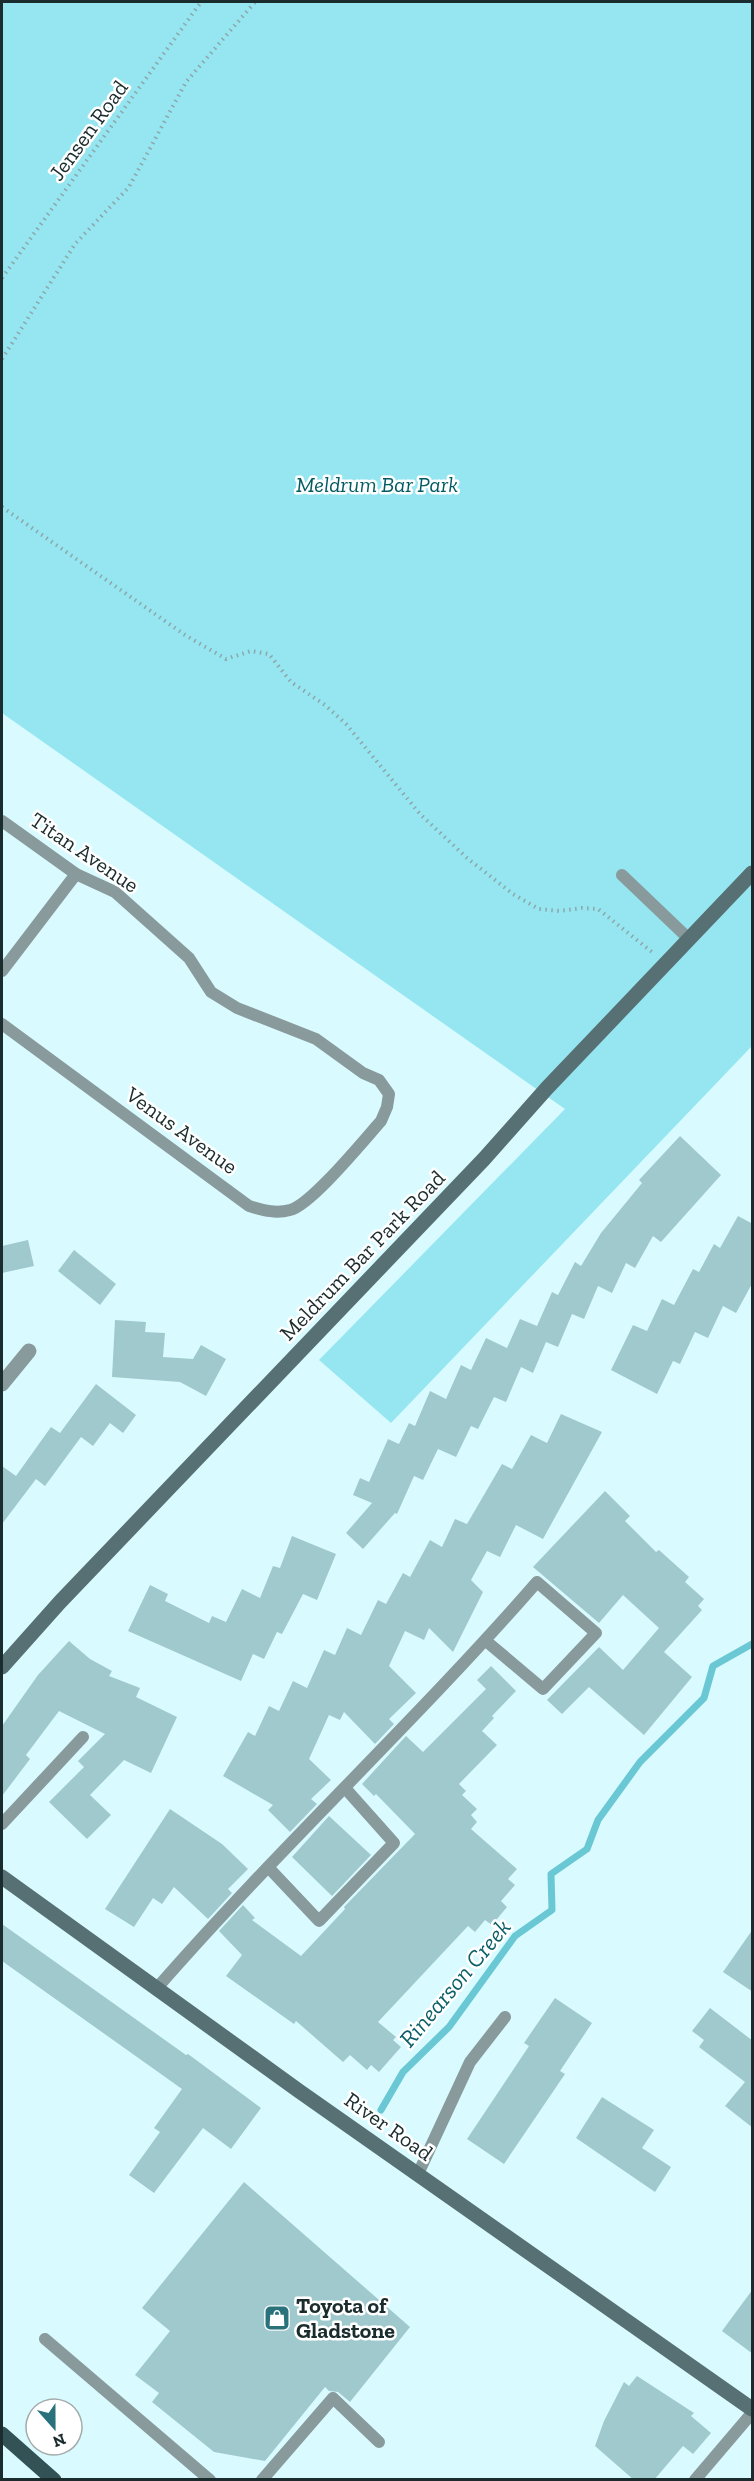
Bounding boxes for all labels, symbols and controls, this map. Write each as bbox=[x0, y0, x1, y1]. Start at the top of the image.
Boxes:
street label: Jensen Road bbox=[43, 75, 134, 186]
park label: Meldrum Bar Park bbox=[296, 471, 458, 498]
street label: Titan Avenue bbox=[25, 806, 144, 899]
street label: Venus Avenue bbox=[120, 1080, 243, 1180]
street label: Meldrum Bar Park Road bbox=[274, 1165, 451, 1346]
water label: Rinearson Creek bbox=[393, 1913, 517, 2053]
street label: River Road bbox=[339, 2086, 438, 2167]
place label: Toyota of Gladstone bbox=[296, 2292, 395, 2344]
shop icon: Toyota of Gladstone bbox=[262, 2303, 292, 2333]
north arrow bbox=[24, 2397, 84, 2457]
text: N bbox=[50, 2429, 68, 2452]

